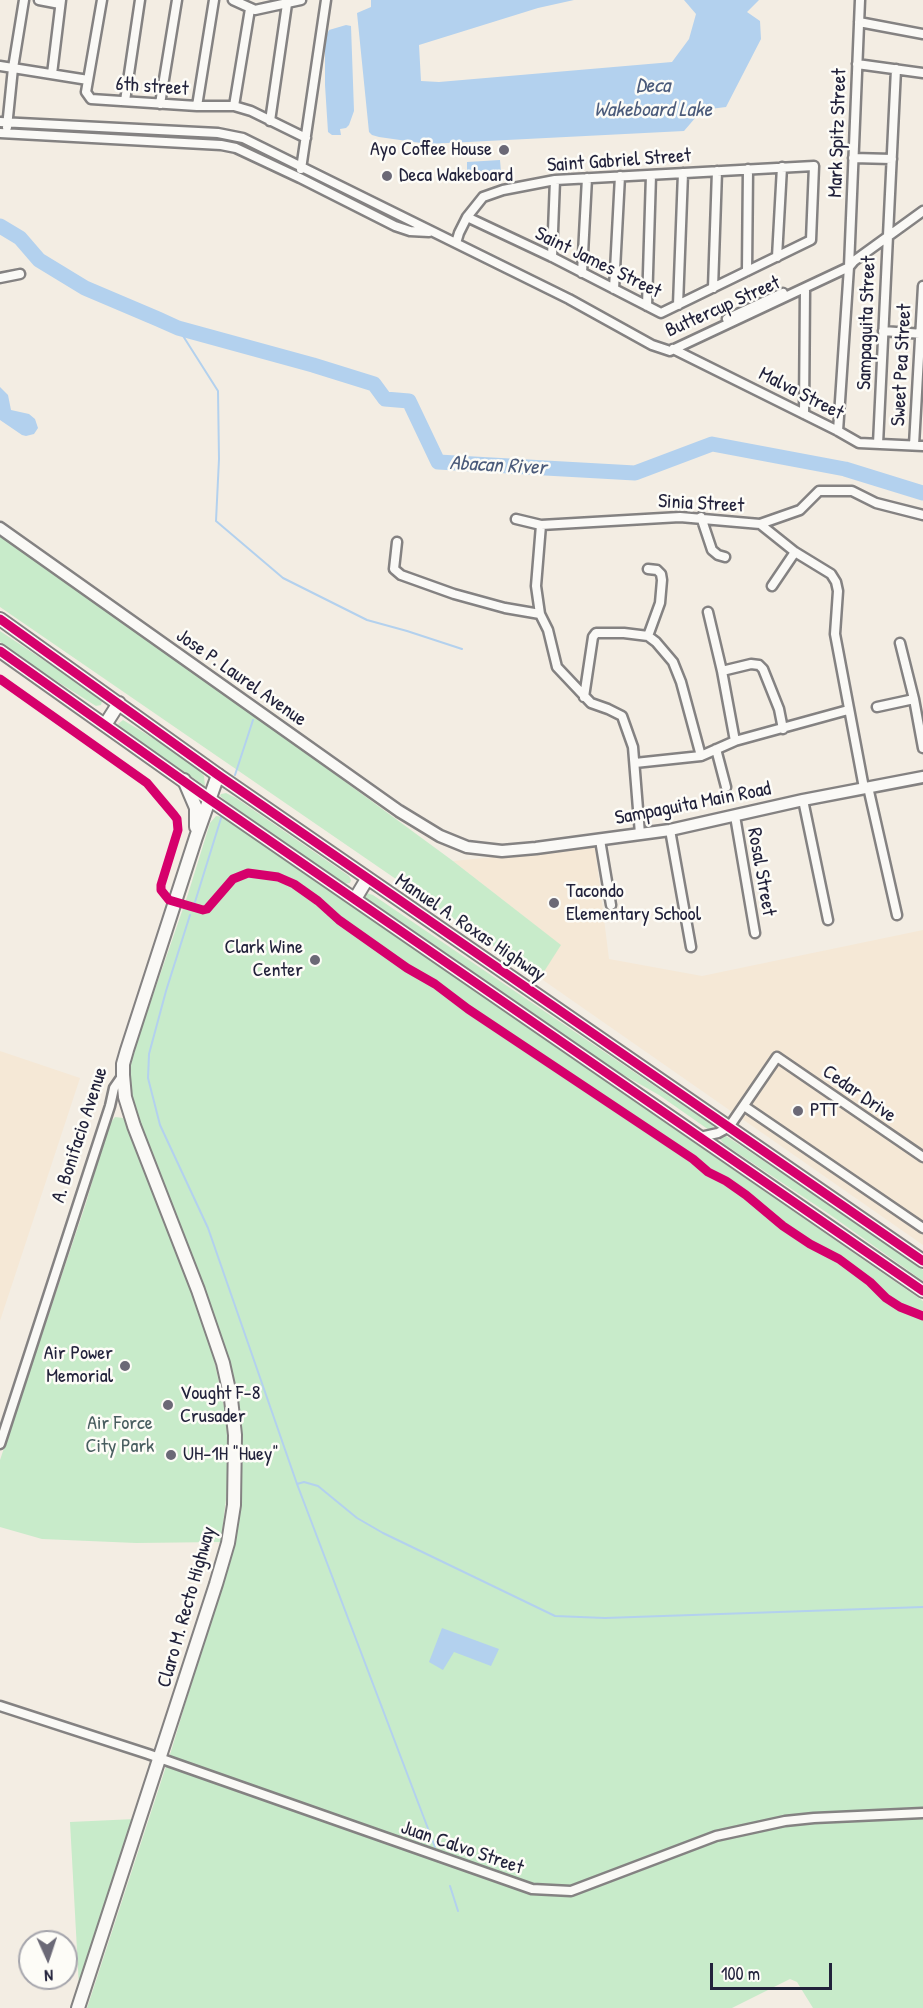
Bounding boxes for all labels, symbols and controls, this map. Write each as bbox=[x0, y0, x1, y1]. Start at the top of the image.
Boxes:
street label: Mark Spitz Street bbox=[824, 68, 852, 198]
street label: 6th street bbox=[115, 72, 189, 102]
water label: Deca Wakeboard Lake bbox=[594, 73, 712, 123]
place label: Ayo Coffee House bbox=[370, 138, 492, 162]
marker: Ayo Coffee House bbox=[497, 143, 511, 157]
street label: Saint Gabriel Street bbox=[546, 144, 692, 178]
place label: Deca Wakeboard bbox=[399, 164, 513, 188]
marker: Deca Wakeboard bbox=[380, 169, 394, 183]
street label: Saint James Street bbox=[531, 222, 665, 304]
street label: Sampaguita Street bbox=[853, 255, 881, 391]
street label: Buttercup Street bbox=[662, 271, 784, 343]
street label: Sweet Pea Street bbox=[887, 303, 917, 427]
street label: Malva Street bbox=[755, 362, 847, 426]
water label: Abacan River bbox=[449, 451, 547, 481]
street label: Sinia Street bbox=[657, 490, 745, 518]
street label: Jose P. Laurel Avenue bbox=[171, 624, 311, 732]
street label: Sampaguita Main Road bbox=[613, 777, 773, 831]
street label: Rosal Street bbox=[741, 826, 781, 918]
street label: Manuel A. Roxas Highway bbox=[390, 869, 550, 987]
place label: Tacondo Elementary School bbox=[566, 880, 701, 927]
marker: Tacondo Elementary School bbox=[547, 896, 561, 910]
place label: Clark Wine Center bbox=[224, 936, 303, 983]
marker: Clark Wine Center bbox=[308, 953, 322, 967]
street label: Cedar Drive bbox=[818, 1060, 900, 1128]
street label: A. Bonifacio Avenue bbox=[47, 1064, 113, 1206]
place label: PTT bbox=[810, 1099, 838, 1123]
marker: PTT bbox=[791, 1104, 805, 1118]
place label: Air Power Memorial bbox=[44, 1342, 113, 1389]
marker: Air Power Memorial bbox=[118, 1359, 132, 1373]
place label: Vought F-8 Crusader bbox=[180, 1382, 260, 1429]
marker: Vought F-8 Crusader bbox=[161, 1398, 175, 1412]
park label: Air Force City Park bbox=[86, 1412, 154, 1459]
place label: UH-1H "Huey" bbox=[183, 1443, 279, 1467]
marker: UH-1H "Huey" bbox=[164, 1448, 178, 1462]
street label: Claro M. Recto Highway bbox=[153, 1524, 221, 1690]
street label: Juan Calvo Street bbox=[397, 1816, 527, 1880]
north arrow bbox=[18, 1930, 78, 1990]
scale bar bbox=[713, 1951, 834, 1989]
text: 100 m bbox=[721, 1961, 760, 1986]
text: N bbox=[44, 1965, 54, 1987]

